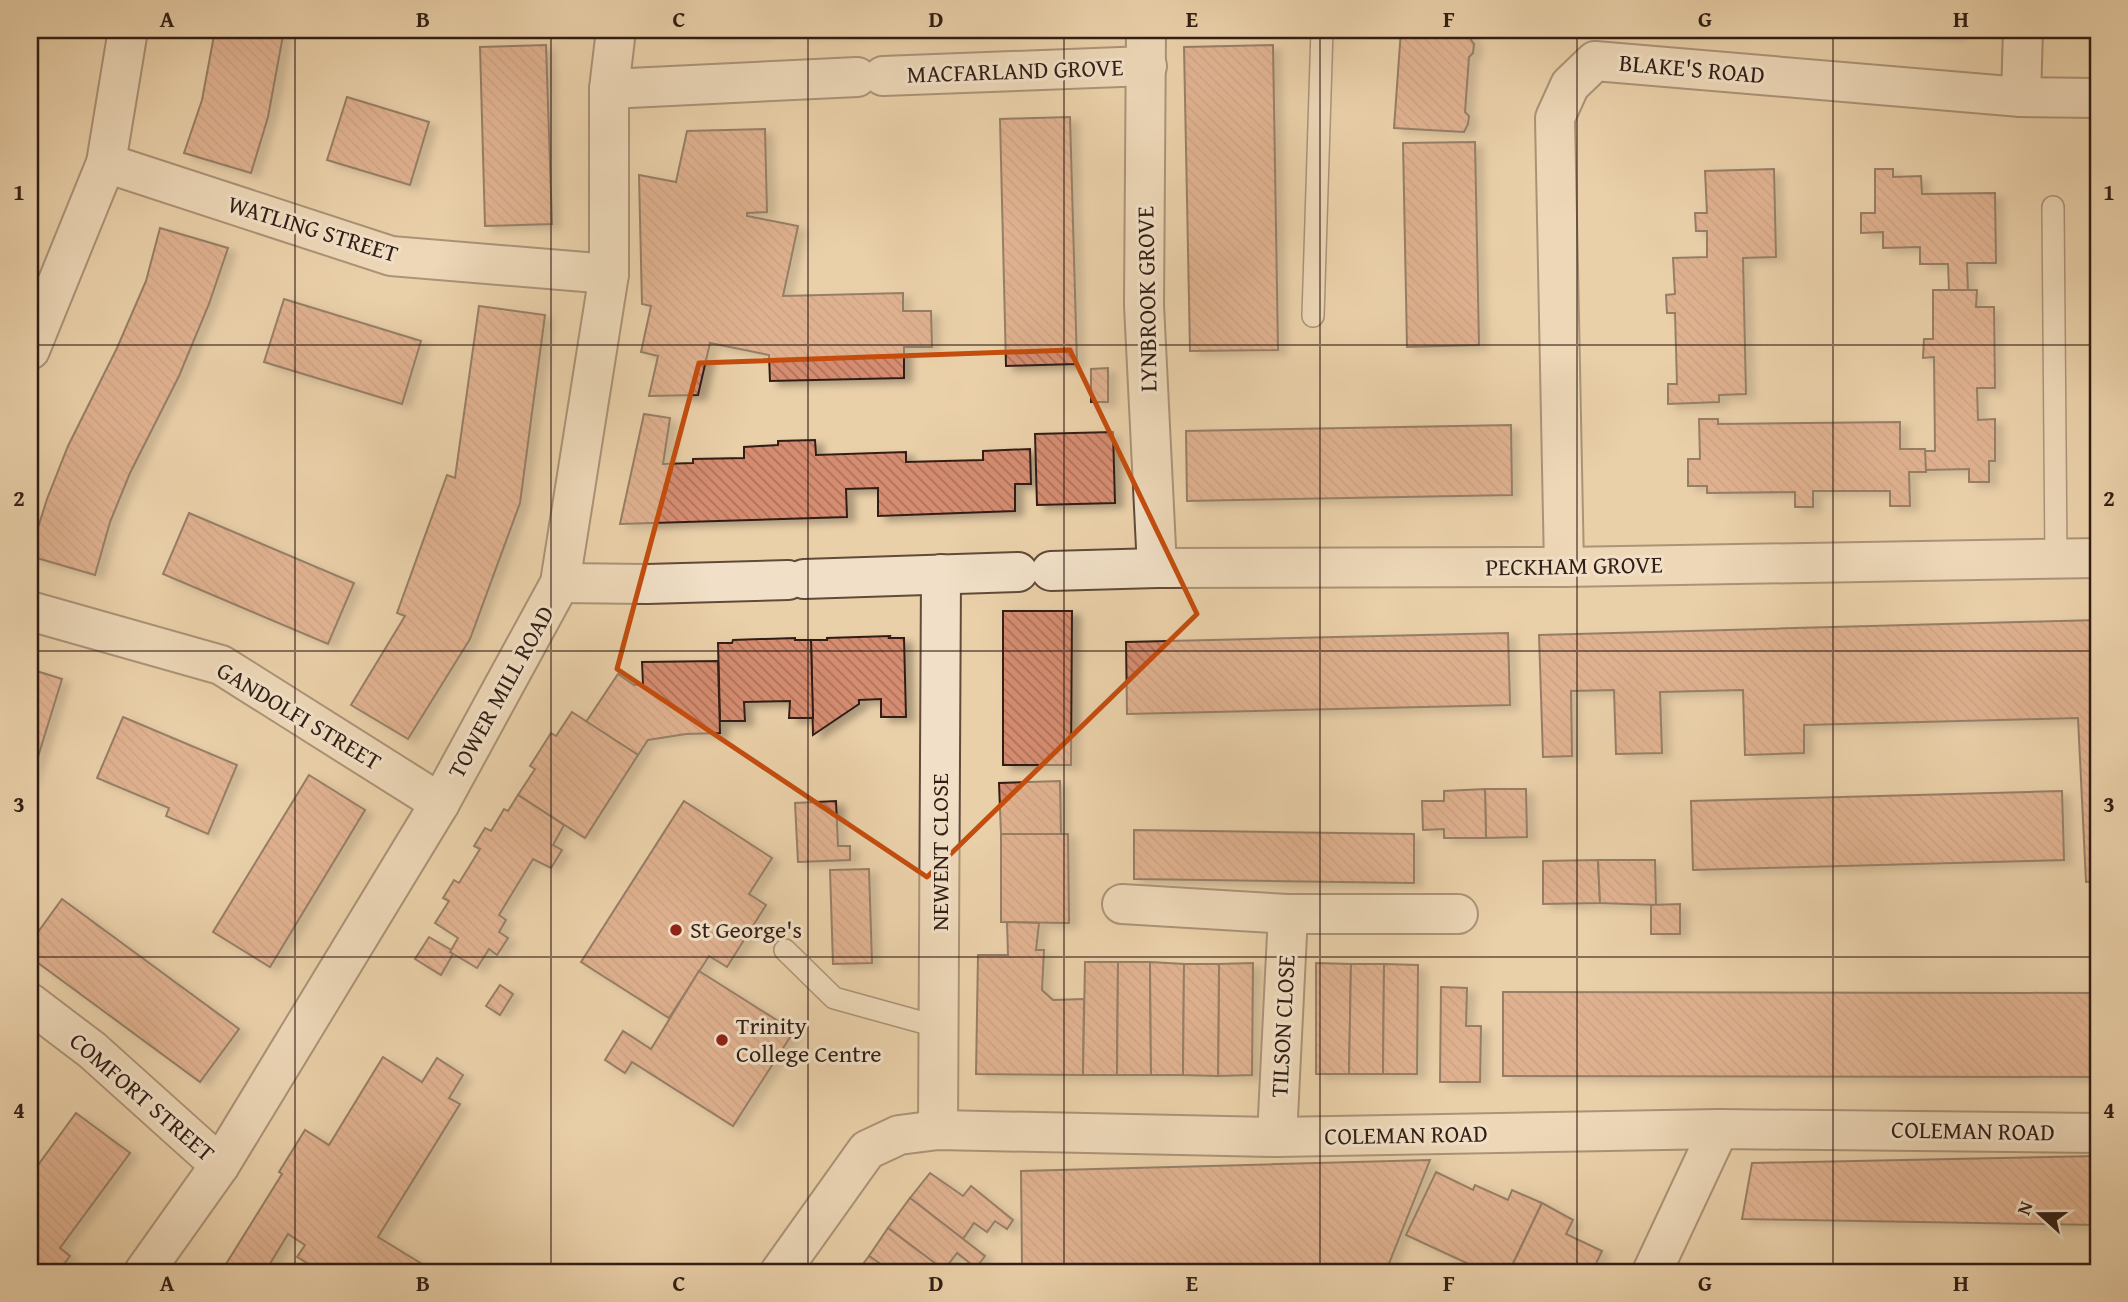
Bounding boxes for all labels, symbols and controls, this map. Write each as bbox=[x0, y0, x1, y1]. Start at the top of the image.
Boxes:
text: A bbox=[160, 2, 175, 35]
text: B bbox=[416, 2, 430, 35]
text: C bbox=[672, 2, 686, 35]
text: D bbox=[929, 2, 944, 35]
text: E bbox=[1186, 2, 1198, 35]
text: F bbox=[1443, 2, 1455, 35]
text: G bbox=[1698, 2, 1712, 35]
text: H bbox=[1953, 2, 1969, 35]
street label: BLAKE'S ROAD bbox=[1618, 45, 1766, 92]
street label: MACFARLAND GROVE bbox=[906, 49, 1124, 92]
text: 1 bbox=[13, 175, 25, 208]
text: 1 bbox=[2103, 175, 2115, 208]
street label: WATLING STREET bbox=[224, 186, 403, 271]
street label: LYNBROOK GROVE bbox=[1127, 206, 1166, 392]
text: 2 bbox=[13, 481, 25, 514]
text: 2 bbox=[2103, 481, 2115, 514]
street label: PECKHAM GROVE bbox=[1485, 546, 1663, 585]
street label: TOWER MILL ROAD bbox=[439, 599, 562, 784]
street label: GANDOLFI STREET bbox=[210, 653, 388, 779]
street label: NEWENT CLOSE bbox=[922, 773, 957, 931]
text: 3 bbox=[13, 787, 25, 820]
text: 3 bbox=[2103, 787, 2115, 820]
place label: St George's bbox=[690, 912, 802, 947]
marker: St George's bbox=[668, 922, 684, 938]
street label: TILSON CLOSE bbox=[1261, 954, 1304, 1098]
place label: Trinity College Centre bbox=[736, 1008, 882, 1071]
street label: COMFORT STREET bbox=[62, 1024, 223, 1170]
marker: Trinity College Centre bbox=[714, 1032, 730, 1048]
text: 4 bbox=[13, 1093, 25, 1126]
text: 4 bbox=[2103, 1093, 2115, 1126]
street label: COLEMAN ROAD bbox=[1891, 1112, 2055, 1149]
street label: COLEMAN ROAD bbox=[1324, 1116, 1488, 1153]
north arrow bbox=[2006, 1180, 2076, 1250]
text: N bbox=[2009, 1197, 2040, 1219]
text: A bbox=[160, 1266, 175, 1299]
text: B bbox=[416, 1266, 430, 1299]
text: C bbox=[672, 1266, 686, 1299]
text: D bbox=[929, 1266, 944, 1299]
text: E bbox=[1186, 1266, 1198, 1299]
text: F bbox=[1443, 1266, 1455, 1299]
text: G bbox=[1698, 1266, 1712, 1299]
text: H bbox=[1953, 1266, 1969, 1299]

